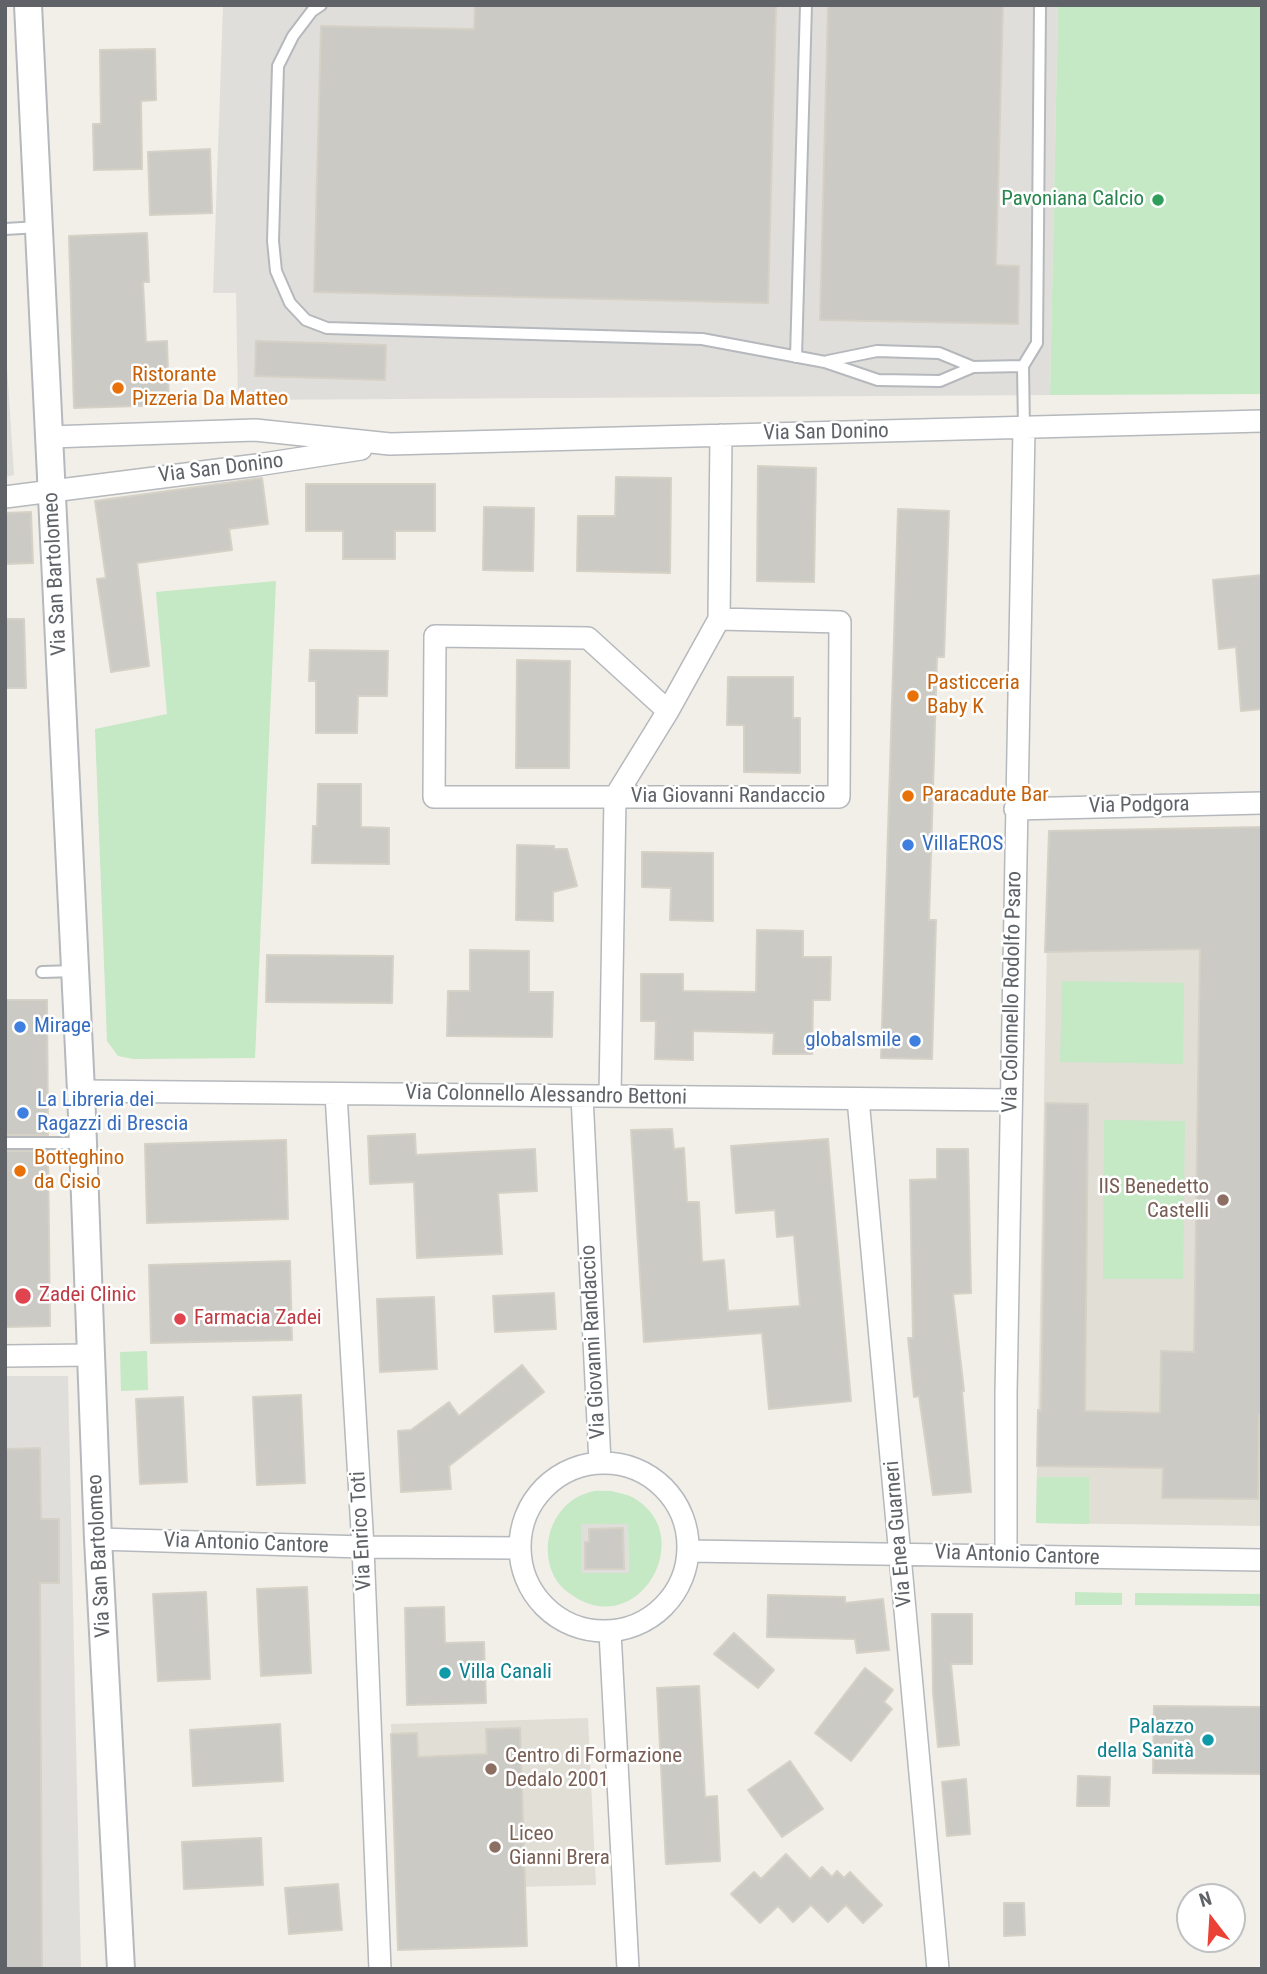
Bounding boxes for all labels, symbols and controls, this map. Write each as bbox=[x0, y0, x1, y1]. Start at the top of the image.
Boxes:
place label: Pavoniana Calcio bbox=[1001, 187, 1144, 213]
marker: Pavoniana Calcio bbox=[1150, 192, 1166, 208]
place label: Ristorante Pizzeria Da Matteo bbox=[132, 363, 288, 413]
marker: Ristorante Pizzeria Da Matteo bbox=[110, 380, 126, 396]
street label: Via San Donino bbox=[763, 419, 889, 447]
street label: Via San Donino bbox=[157, 449, 285, 489]
street label: Via San Bartolomeo bbox=[39, 491, 73, 657]
place label: Pasticceria Baby K bbox=[927, 671, 1020, 721]
marker: Pasticceria Baby K bbox=[905, 688, 921, 704]
place label: Paracadute Bar bbox=[922, 783, 1049, 809]
street label: Via Giovanni Randaccio bbox=[631, 784, 825, 810]
marker: Paracadute Bar bbox=[900, 788, 916, 804]
street label: Via Podgora bbox=[1088, 793, 1190, 819]
place label: VillaEROS bbox=[922, 832, 1003, 858]
marker: VillaEROS bbox=[900, 837, 916, 853]
street label: Via Colonnello Rodolfo Psaro bbox=[998, 871, 1028, 1113]
place label: Mirage bbox=[34, 1014, 91, 1040]
marker: Mirage bbox=[12, 1019, 28, 1035]
place label: globalsmile bbox=[805, 1028, 901, 1054]
marker: globalsmile bbox=[907, 1033, 923, 1049]
street label: Via Colonnello Alessandro Bettoni bbox=[405, 1081, 687, 1111]
place label: La Libreria dei Ragazzi di Brescia bbox=[37, 1088, 188, 1138]
marker: La Libreria dei Ragazzi di Brescia bbox=[15, 1105, 31, 1121]
place label: Botteghino da Cisio bbox=[34, 1146, 124, 1196]
marker: Botteghino da Cisio bbox=[12, 1163, 28, 1179]
place label: IIS Benedetto Castelli bbox=[1098, 1175, 1209, 1225]
marker: IIS Benedetto Castelli bbox=[1215, 1192, 1231, 1208]
street label: Via Giovanni Randaccio bbox=[576, 1244, 612, 1440]
place label: Zadei Clinic bbox=[39, 1283, 136, 1309]
marker: Zadei Clinic bbox=[13, 1286, 33, 1306]
place label: Farmacia Zadei bbox=[194, 1306, 322, 1332]
marker: Farmacia Zadei bbox=[172, 1311, 188, 1327]
street label: Via Enea Guarneri bbox=[880, 1460, 918, 1608]
street label: Via Enrico Toti bbox=[346, 1470, 378, 1592]
street label: Via San Bartolomeo bbox=[83, 1473, 117, 1639]
street label: Via Antonio Cantore bbox=[163, 1529, 329, 1559]
street label: Via Antonio Cantore bbox=[934, 1541, 1100, 1571]
place label: Villa Canali bbox=[459, 1660, 552, 1686]
marker: Villa Canali bbox=[437, 1665, 453, 1681]
place label: Palazzo della Sanità bbox=[1097, 1715, 1194, 1765]
marker: Palazzo della Sanità bbox=[1200, 1732, 1216, 1748]
place label: Centro di Formazione Dedalo 2001 bbox=[505, 1744, 682, 1794]
marker: Centro di Formazione Dedalo 2001 bbox=[483, 1761, 499, 1777]
place label: Liceo Gianni Brera bbox=[509, 1822, 610, 1872]
marker: Liceo Gianni Brera bbox=[487, 1839, 503, 1855]
north arrow bbox=[1176, 1883, 1246, 1953]
text: N bbox=[1196, 1887, 1214, 1912]

